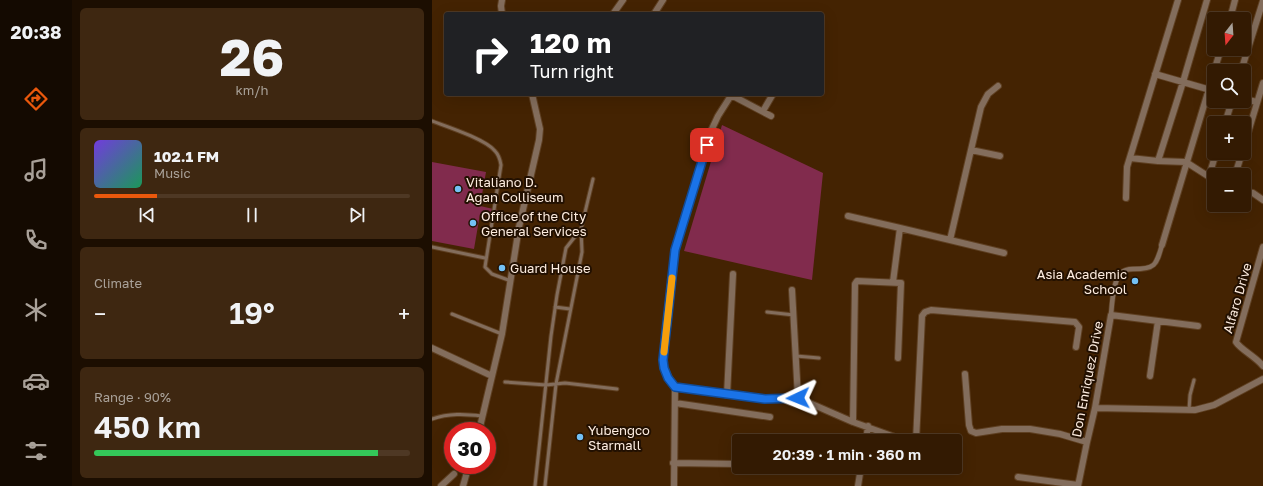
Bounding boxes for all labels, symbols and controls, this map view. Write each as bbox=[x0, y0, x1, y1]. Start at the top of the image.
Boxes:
north arrow bbox=[1207, 12, 1251, 56]
map controls bbox=[1207, 12, 1251, 212]
text: 20:38 bbox=[11, 21, 61, 43]
text: 26 bbox=[220, 25, 284, 87]
text: 120 m bbox=[530, 26, 611, 59]
icon: right bbox=[464, 28, 516, 80]
text: Turn right bbox=[530, 60, 614, 82]
button: search bbox=[1207, 64, 1251, 108]
text: km/h bbox=[235, 82, 269, 98]
icon: directions bbox=[22, 85, 50, 113]
button: + bbox=[1207, 116, 1251, 160]
pin bbox=[690, 128, 724, 162]
icon: arrive bbox=[696, 134, 718, 156]
text: 102.1 FM bbox=[154, 147, 219, 165]
icon: music bbox=[22, 156, 50, 184]
text: Music bbox=[154, 165, 191, 181]
button: − bbox=[1207, 168, 1251, 212]
place label: Vitaliano D. Agan Colliseum bbox=[466, 174, 563, 205]
marker: Vitaliano D. Agan Colliseum bbox=[453, 184, 463, 194]
icon: previous bbox=[136, 204, 158, 226]
icon: pause bbox=[241, 204, 263, 226]
icon: next bbox=[346, 204, 368, 226]
place label: Office of the City General Services bbox=[481, 208, 587, 239]
marker: Office of the City General Services bbox=[468, 218, 478, 228]
icon: phone bbox=[22, 226, 50, 254]
place label: Guard House bbox=[510, 260, 591, 276]
street label: Alfaro Drive bbox=[1219, 261, 1255, 335]
marker: Guard House bbox=[497, 263, 507, 273]
place label: Asia Academic School bbox=[1037, 266, 1127, 297]
text: Climate bbox=[94, 275, 142, 291]
marker: Asia Academic School bbox=[1130, 276, 1140, 286]
text: 19° bbox=[229, 295, 275, 331]
icon: climate bbox=[22, 296, 50, 324]
text: − bbox=[94, 300, 106, 327]
text: + bbox=[398, 300, 410, 327]
street label: Don Enriquez Drive bbox=[1068, 319, 1106, 439]
icon: car bbox=[22, 367, 50, 395]
position arrow bbox=[777, 377, 819, 419]
text: Range · 90% bbox=[94, 389, 171, 405]
text: 450 km bbox=[94, 409, 201, 445]
speed limit sign: 30 bbox=[444, 422, 496, 474]
place label: Yubengco Starmall bbox=[588, 422, 650, 453]
marker: Yubengco Starmall bbox=[575, 432, 585, 442]
icon: filters bbox=[22, 437, 50, 465]
text: 20:39 · 1 min · 360 m bbox=[773, 445, 921, 463]

